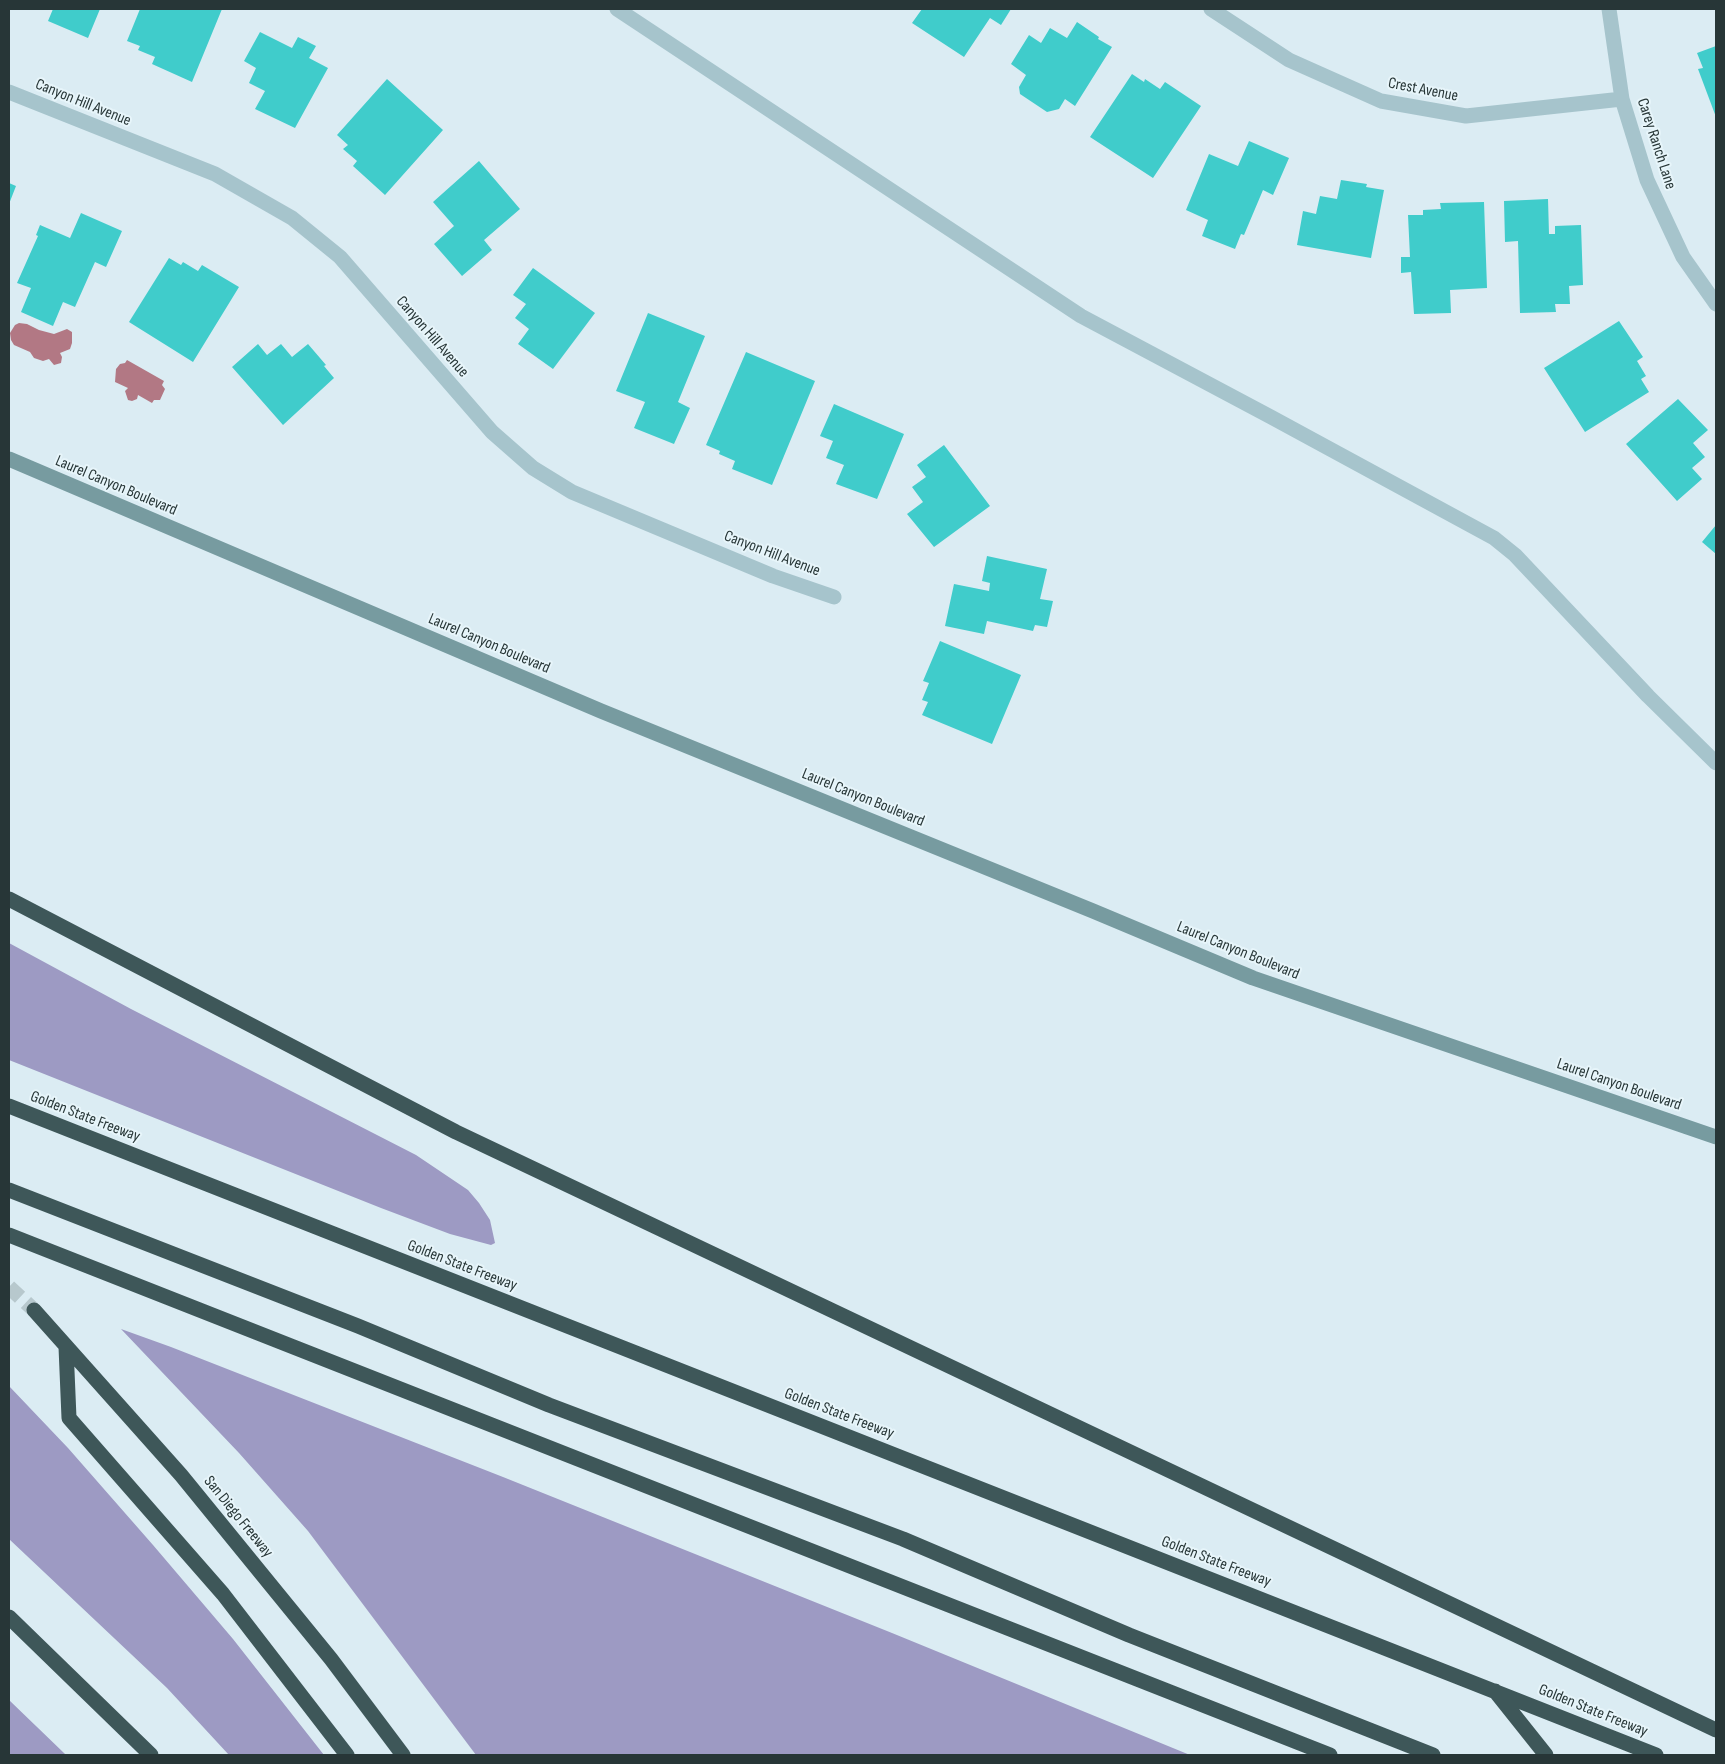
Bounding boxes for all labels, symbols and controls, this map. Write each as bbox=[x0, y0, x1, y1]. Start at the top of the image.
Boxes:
street label: Crest Avenue bbox=[1386, 74, 1460, 106]
street label: Canyon Hill Avenue bbox=[32, 75, 134, 131]
street label: Carey Ranch Lane bbox=[1632, 96, 1680, 192]
street label: Canyon Hill Avenue bbox=[392, 292, 472, 382]
street label: Laurel Canyon Boulevard bbox=[52, 452, 180, 520]
street label: Canyon Hill Avenue bbox=[721, 527, 823, 581]
street label: Laurel Canyon Boulevard bbox=[425, 610, 553, 678]
street label: Laurel Canyon Boulevard bbox=[799, 765, 927, 831]
street label: Laurel Canyon Boulevard bbox=[1174, 918, 1302, 984]
street label: Laurel Canyon Boulevard bbox=[1554, 1055, 1684, 1115]
street label: Golden State Freeway bbox=[27, 1087, 143, 1147]
street label: Golden State Freeway bbox=[404, 1236, 520, 1296]
street label: Golden State Freeway bbox=[781, 1384, 897, 1444]
street label: San Diego Freeway bbox=[199, 1472, 277, 1562]
street label: Golden State Freeway bbox=[1158, 1532, 1274, 1592]
street label: Golden State Freeway bbox=[1536, 1680, 1650, 1742]

